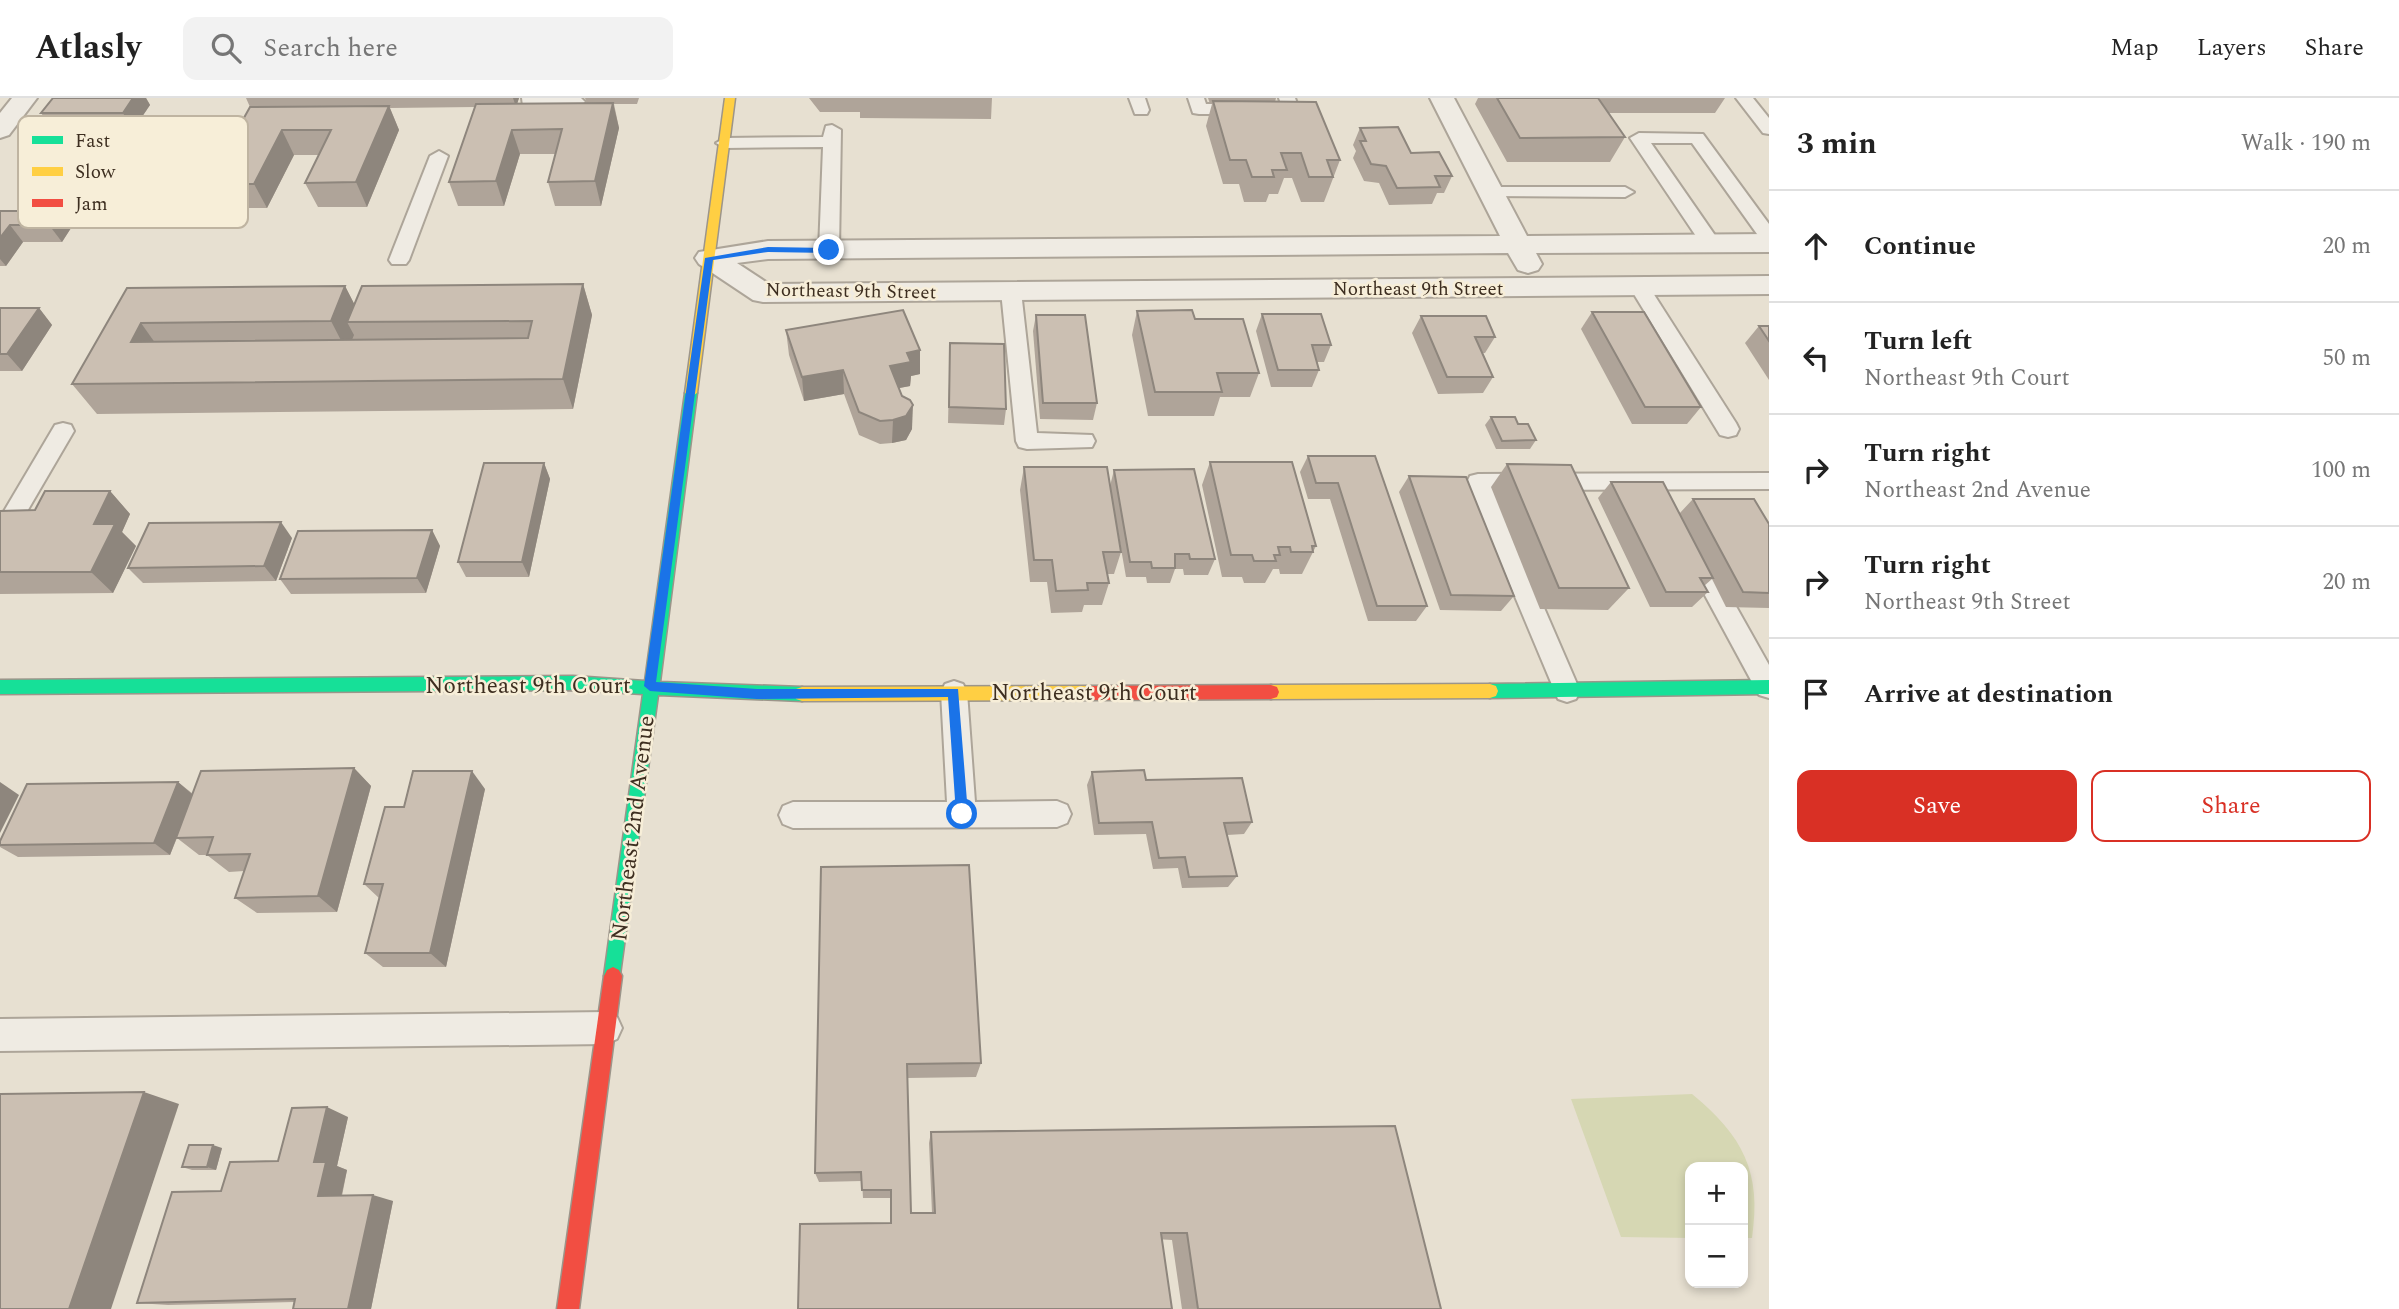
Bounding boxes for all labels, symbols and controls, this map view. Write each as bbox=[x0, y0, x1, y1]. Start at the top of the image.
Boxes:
search box bbox=[183, 17, 673, 80]
text: Atlasly bbox=[35, 23, 141, 73]
text: Search here bbox=[263, 28, 398, 68]
icon: search bbox=[207, 29, 245, 67]
text: Map bbox=[2110, 30, 2159, 66]
text: Layers bbox=[2197, 30, 2267, 66]
text: Share bbox=[2305, 30, 2364, 66]
legend bbox=[18, 116, 248, 228]
text: 3 min bbox=[1797, 121, 1877, 167]
text: Walk · 190 m bbox=[2241, 126, 2371, 161]
text: Fast bbox=[75, 127, 111, 156]
text: Slow bbox=[75, 158, 116, 187]
text: Jam bbox=[75, 190, 107, 219]
text: Continue bbox=[1864, 226, 1976, 266]
icon: ahead bbox=[1797, 227, 1835, 265]
text: 20 m bbox=[2322, 229, 2371, 264]
route end bbox=[813, 234, 844, 265]
street label: Northeast 9th Street bbox=[1333, 275, 1504, 304]
street label: Northeast 9th Street bbox=[765, 276, 937, 307]
text: Turn left bbox=[1864, 321, 1972, 361]
icon: left bbox=[1797, 339, 1835, 377]
text: 50 m bbox=[2322, 341, 2371, 376]
text: Northeast 9th Court bbox=[1864, 361, 2070, 396]
text: Turn right bbox=[1864, 433, 1991, 473]
icon: right bbox=[1797, 451, 1835, 489]
text: 100 m bbox=[2311, 453, 2371, 488]
text: Northeast 2nd Avenue bbox=[1864, 473, 2091, 508]
text: Turn right bbox=[1864, 545, 1991, 585]
icon: right bbox=[1797, 563, 1835, 601]
text: 20 m bbox=[2322, 565, 2371, 600]
text: Northeast 9th Street bbox=[1864, 585, 2071, 620]
street label: Northeast 9th Court bbox=[425, 669, 631, 704]
text: Arrive at destination bbox=[1864, 674, 2113, 714]
icon: arrive bbox=[1797, 675, 1835, 713]
street label: Northeast 9th Court bbox=[991, 676, 1197, 711]
street label: Northeast 2nd Avenue bbox=[602, 713, 665, 943]
button: Save bbox=[1797, 770, 2077, 842]
button: Share bbox=[2091, 770, 2371, 842]
route start bbox=[946, 798, 977, 829]
map controls bbox=[1685, 1162, 1748, 1288]
button: + bbox=[1685, 1162, 1748, 1225]
button: − bbox=[1685, 1225, 1748, 1288]

